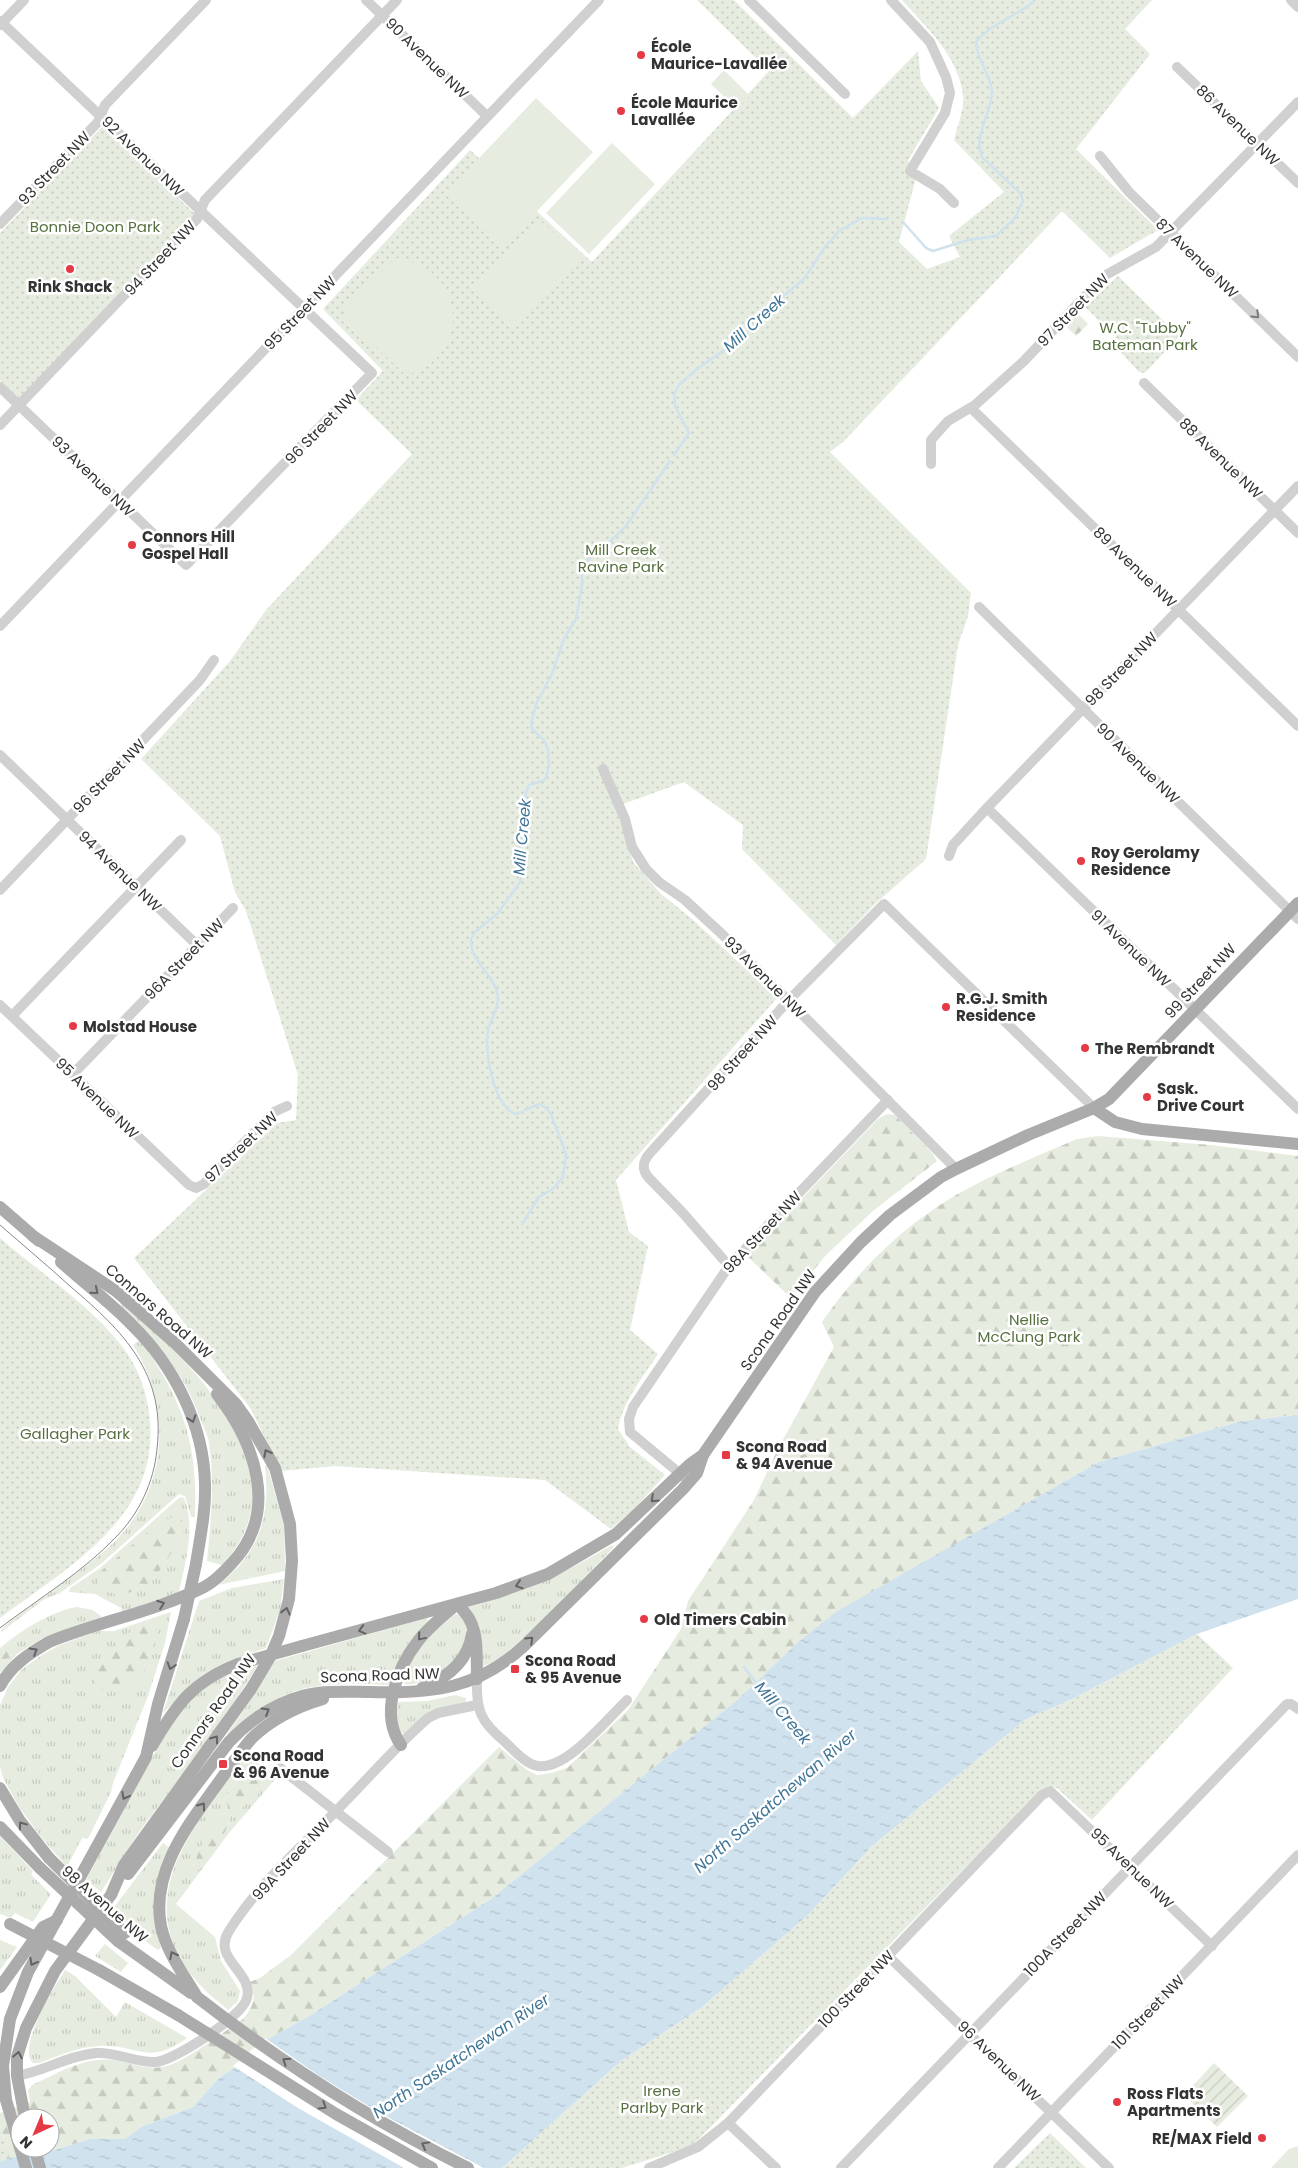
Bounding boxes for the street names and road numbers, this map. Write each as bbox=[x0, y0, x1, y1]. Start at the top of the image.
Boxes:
street label: 90 Avenue NW bbox=[381, 13, 474, 103]
street label: 86 Avenue NW bbox=[1192, 80, 1285, 170]
street label: 92 Avenue NW bbox=[97, 111, 189, 201]
street label: 93 Street NW bbox=[13, 126, 95, 210]
street label: 87 Avenue NW bbox=[1151, 213, 1243, 303]
street label: 94 Street NW bbox=[120, 215, 201, 300]
street label: 97 Street NW bbox=[1033, 268, 1114, 351]
street label: 95 Street NW bbox=[259, 271, 341, 355]
street label: 96 Street NW bbox=[280, 385, 362, 469]
street label: 88 Avenue NW bbox=[1175, 413, 1268, 503]
street label: 93 Avenue NW bbox=[47, 431, 139, 521]
street label: 89 Avenue NW bbox=[1089, 522, 1182, 612]
street label: 98 Street NW bbox=[1080, 627, 1162, 711]
street label: 90 Avenue NW bbox=[1092, 718, 1185, 808]
street label: 96 Street NW bbox=[68, 734, 150, 818]
street label: 94 Avenue NW bbox=[74, 826, 167, 916]
street label: 91 Avenue NW bbox=[1086, 904, 1176, 992]
street label: 96A Street NW bbox=[140, 913, 229, 1004]
street label: 93 Avenue NW bbox=[719, 931, 811, 1023]
street label: 99 Street NW bbox=[1160, 938, 1241, 1023]
street label: 98 Street NW bbox=[702, 1010, 782, 1096]
street label: 95 Avenue NW bbox=[51, 1053, 144, 1143]
street label: 97 Street NW bbox=[200, 1106, 283, 1187]
street label: 98A Street NW bbox=[718, 1186, 806, 1278]
street label: Connors Road NW bbox=[101, 1259, 217, 1364]
street label: Scona Road NW bbox=[735, 1265, 821, 1375]
street label: Connors Road NW bbox=[166, 1649, 261, 1773]
street label: Scona Road NW bbox=[320, 1662, 440, 1688]
street label: 99A Street NW bbox=[247, 1813, 335, 1905]
street label: 95 Avenue NW bbox=[1086, 1823, 1179, 1913]
street label: 98 Avenue NW bbox=[57, 1861, 153, 1948]
street label: 100A Street NW bbox=[1019, 1887, 1111, 1981]
street label: 100 Street NW bbox=[813, 1945, 899, 2033]
street label: 101 Street NW bbox=[1107, 1970, 1189, 2054]
street label: 96 Avenue NW bbox=[953, 2016, 1046, 2106]

